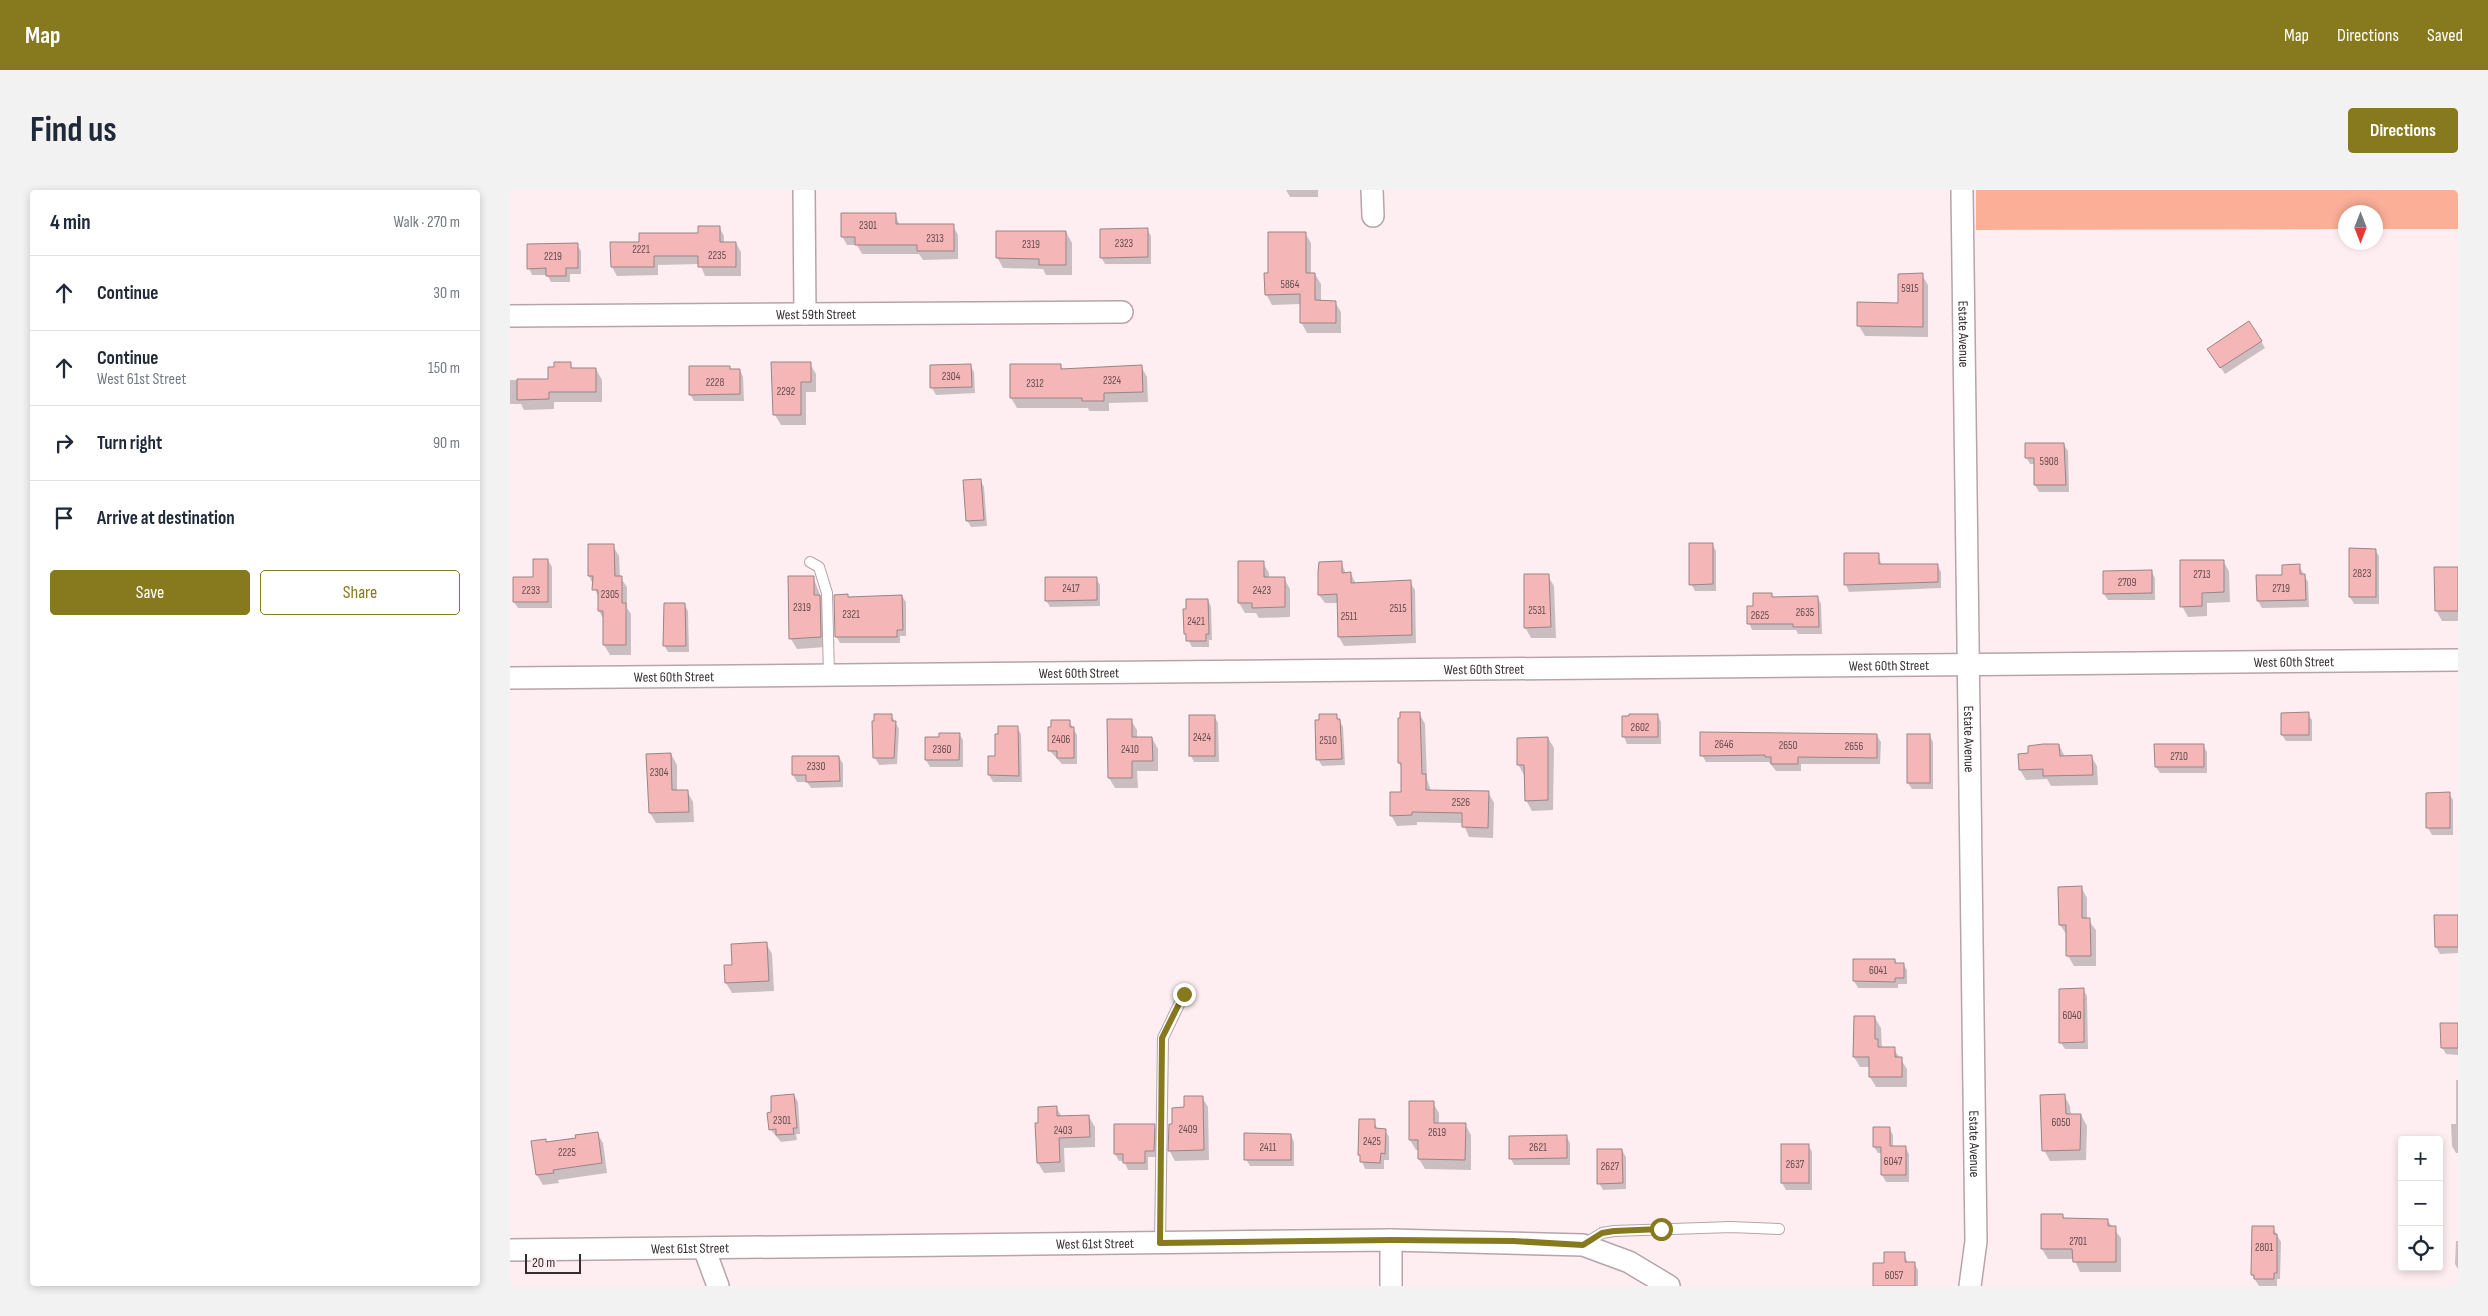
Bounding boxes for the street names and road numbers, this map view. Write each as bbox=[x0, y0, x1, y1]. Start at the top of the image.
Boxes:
street label: Estate Avenue bbox=[1954, 301, 1972, 367]
street label: West 59th Street bbox=[776, 306, 856, 323]
street label: West 60th Street bbox=[2254, 653, 2334, 671]
street label: West 60th Street bbox=[1849, 657, 1929, 675]
street label: West 60th Street bbox=[1444, 661, 1524, 678]
street label: West 60th Street bbox=[1039, 664, 1119, 682]
street label: West 60th Street bbox=[634, 668, 714, 686]
street label: Estate Avenue bbox=[1960, 705, 1978, 772]
street label: Estate Avenue bbox=[1965, 1110, 1983, 1177]
street label: West 61st Street bbox=[1056, 1235, 1134, 1253]
street label: West 61st Street bbox=[651, 1240, 729, 1257]

